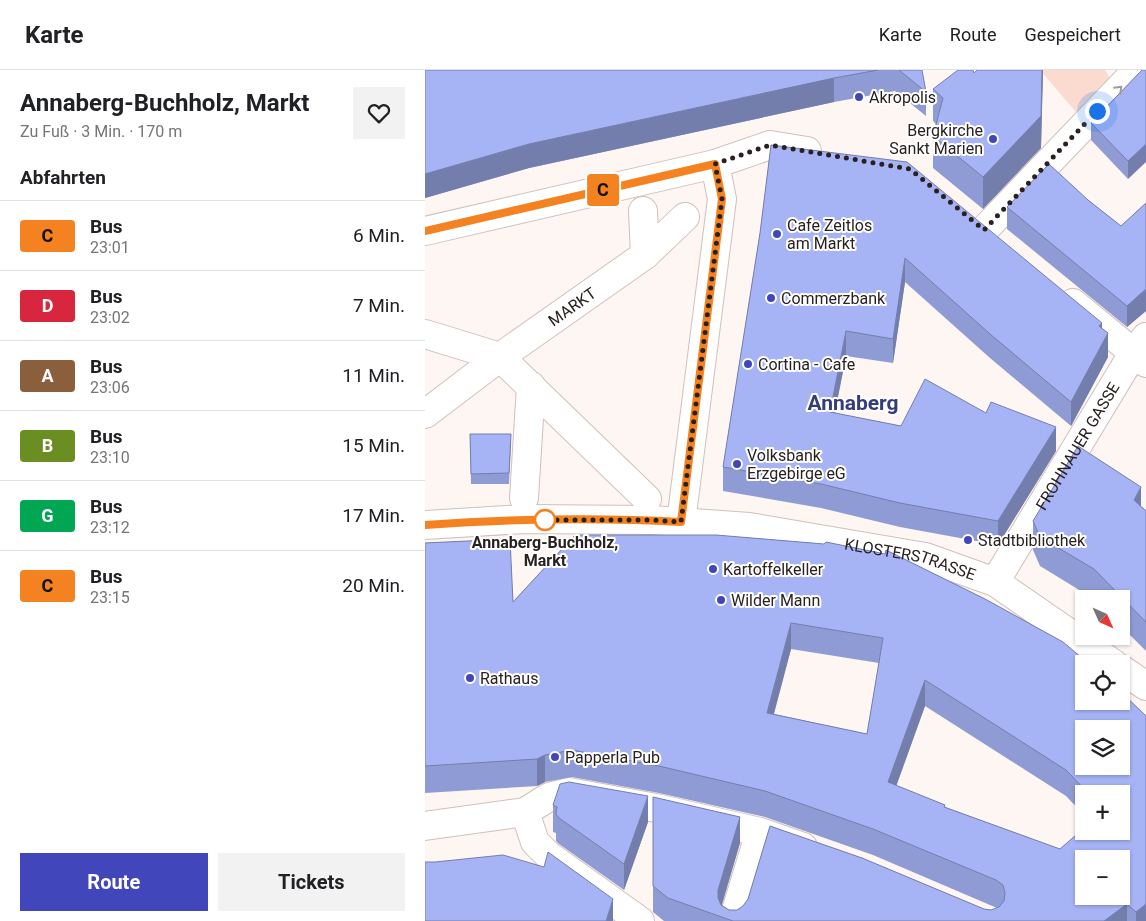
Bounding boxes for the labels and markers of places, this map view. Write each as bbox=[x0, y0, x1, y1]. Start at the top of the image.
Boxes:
place label: Akropolis bbox=[869, 88, 936, 107]
marker: Akropolis bbox=[853, 91, 865, 103]
place label: Bergkirche Sankt Marien bbox=[889, 121, 983, 158]
marker: Bergkirche Sankt Marien bbox=[987, 133, 999, 145]
place label: Cafe Zeitlos am Markt bbox=[787, 216, 872, 253]
marker: Cafe Zeitlos am Markt bbox=[771, 228, 783, 240]
place label: Commerzbank bbox=[781, 289, 886, 308]
marker: Commerzbank bbox=[765, 292, 777, 304]
place label: Cortina - Cafe bbox=[758, 355, 855, 374]
marker: Cortina - Cafe bbox=[742, 358, 754, 370]
place label: Volksbank Erzgebirge eG bbox=[747, 446, 846, 483]
marker: Volksbank Erzgebirge eG bbox=[731, 458, 743, 470]
marker: Annaberg-Buchholz, Markt bbox=[534, 509, 556, 531]
place label: Stadtbibliothek bbox=[978, 531, 1086, 550]
place label: Annaberg-Buchholz, Markt bbox=[472, 533, 618, 570]
marker: Stadtbibliothek bbox=[962, 534, 974, 546]
place label: Kartoffelkeller bbox=[723, 560, 824, 579]
marker: Kartoffelkeller bbox=[707, 563, 719, 575]
place label: Wilder Mann bbox=[731, 591, 820, 610]
marker: Wilder Mann bbox=[715, 594, 727, 606]
place label: Rathaus bbox=[480, 669, 538, 688]
marker: Rathaus bbox=[464, 672, 476, 684]
place label: Papperla Pub bbox=[565, 748, 660, 767]
marker: Papperla Pub bbox=[549, 751, 561, 763]

